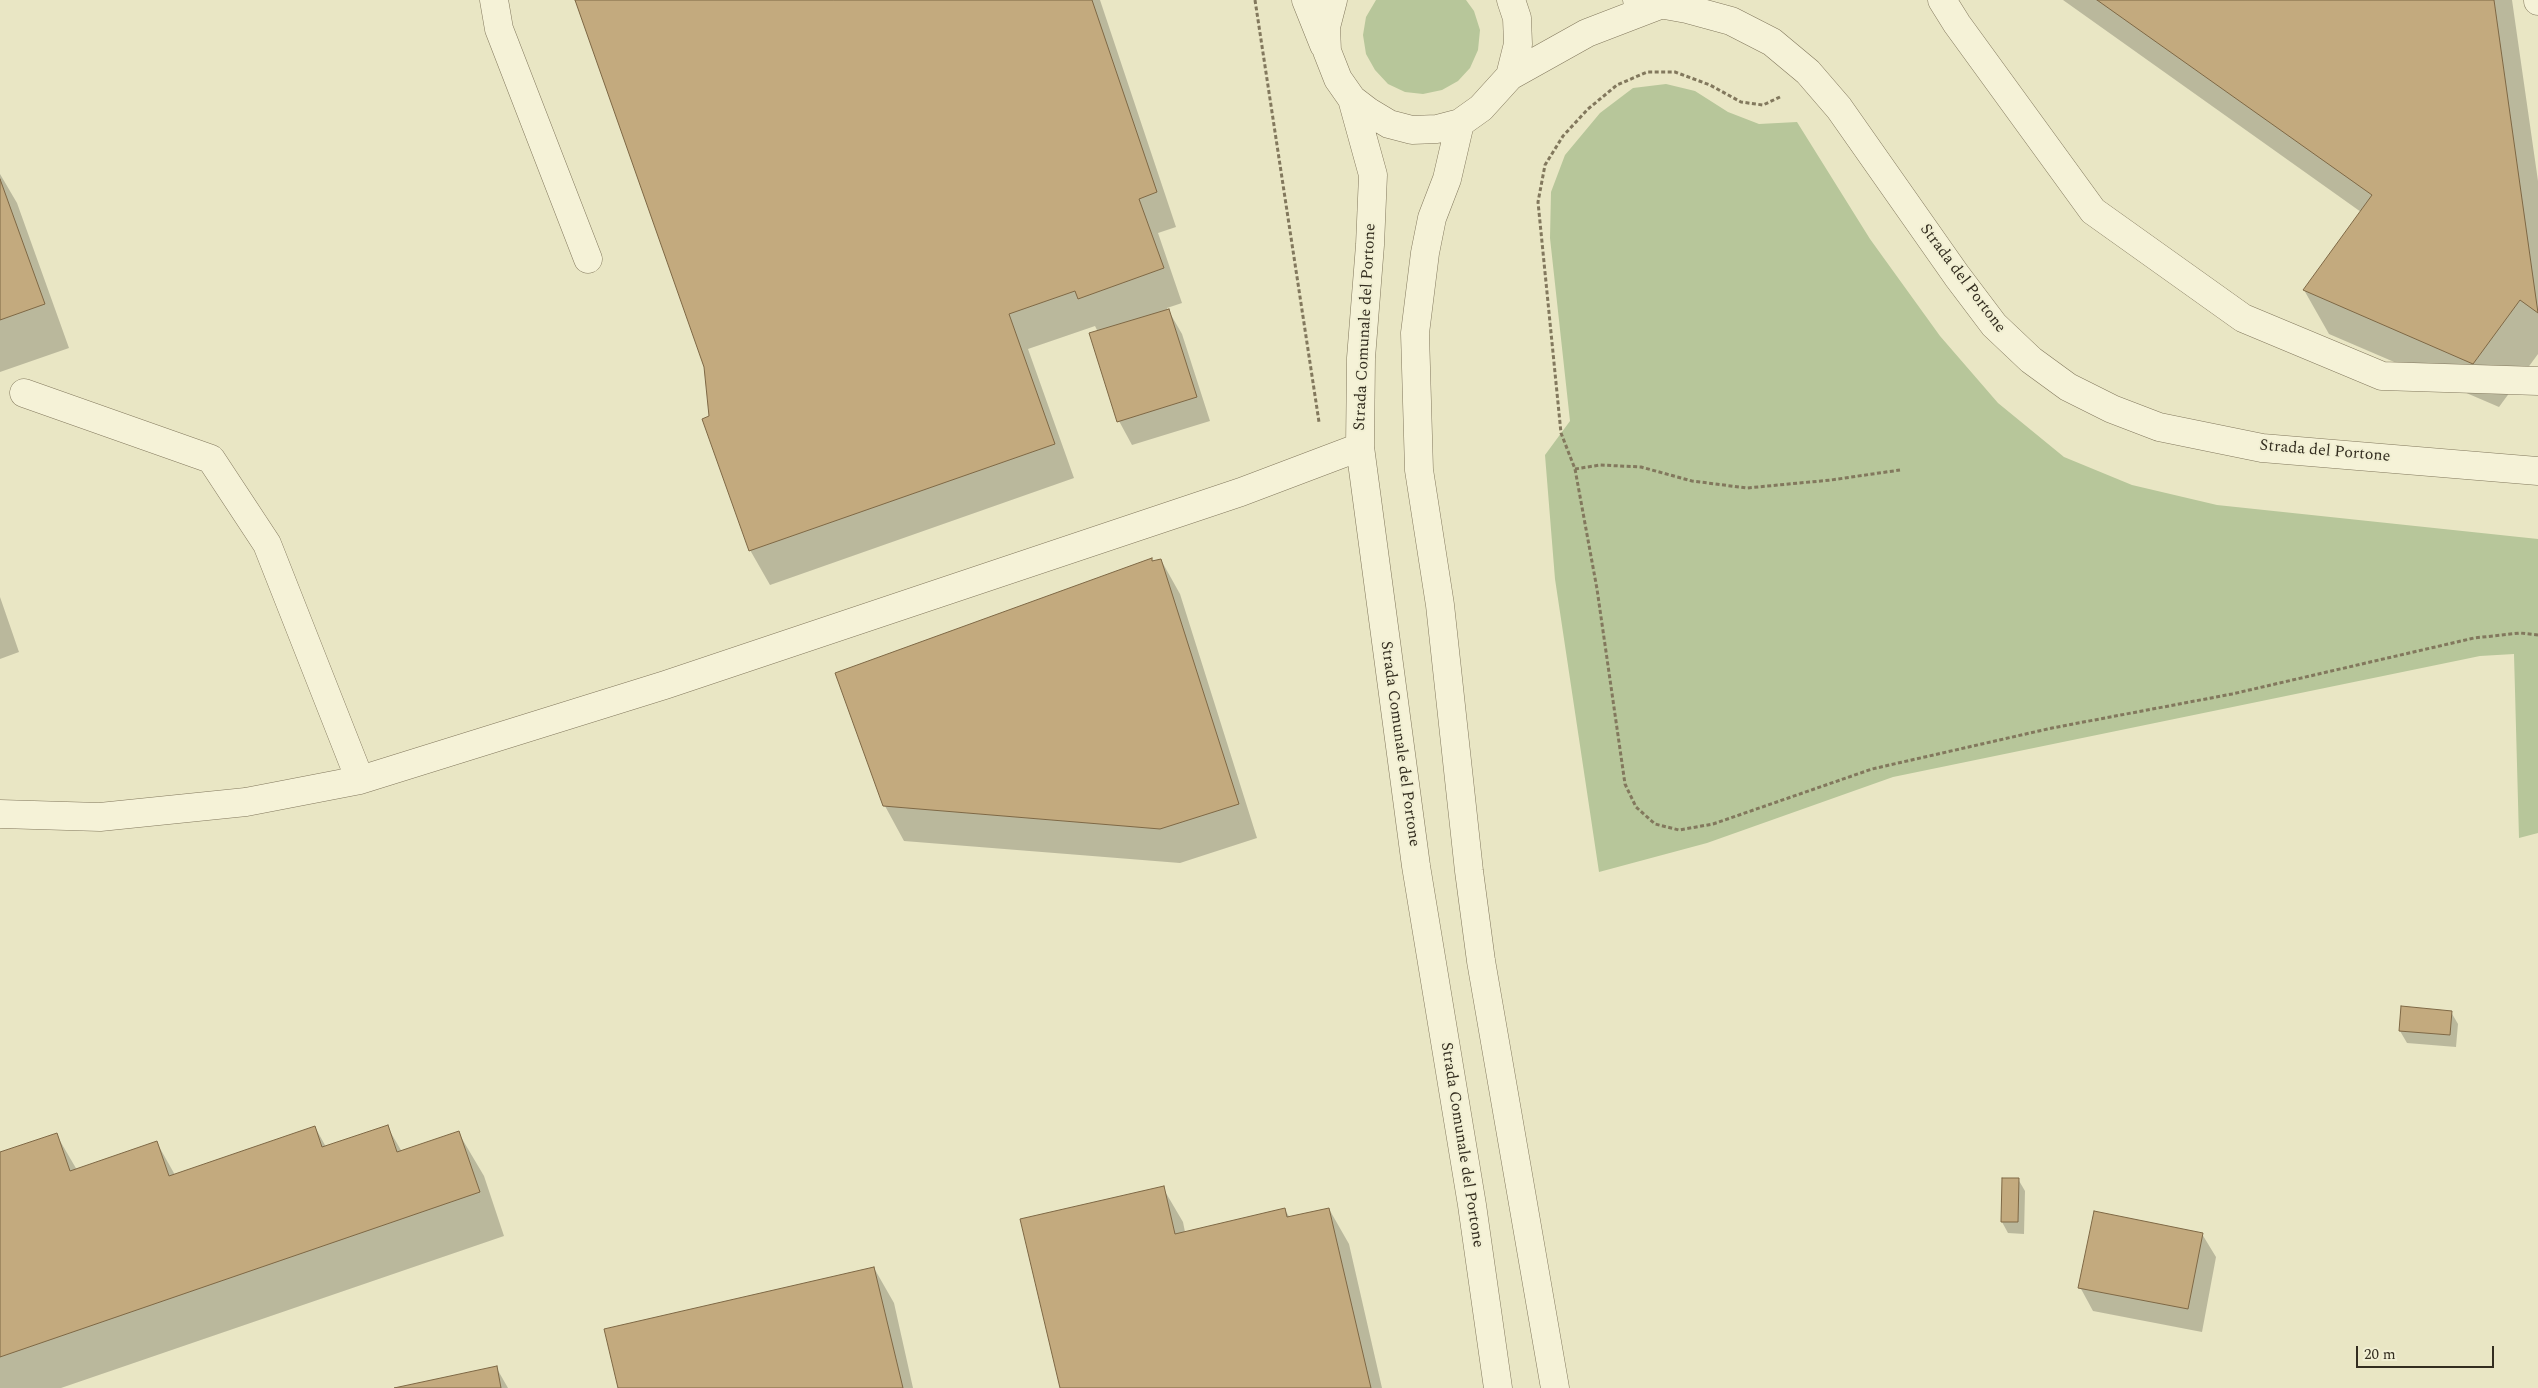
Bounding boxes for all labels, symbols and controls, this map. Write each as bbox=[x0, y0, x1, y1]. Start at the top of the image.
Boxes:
street label: Strada del Portone bbox=[1915, 221, 2009, 337]
street label: Strada Comunale del Portone bbox=[1351, 223, 1381, 431]
street label: Strada del Portone bbox=[2259, 437, 2391, 467]
street label: Strada Comunale del Portone bbox=[1375, 640, 1423, 848]
street label: Strada Comunale del Portone bbox=[1435, 1041, 1487, 1249]
scale bar bbox=[2358, 1336, 2496, 1368]
text: 20 m bbox=[2364, 1343, 2396, 1366]

